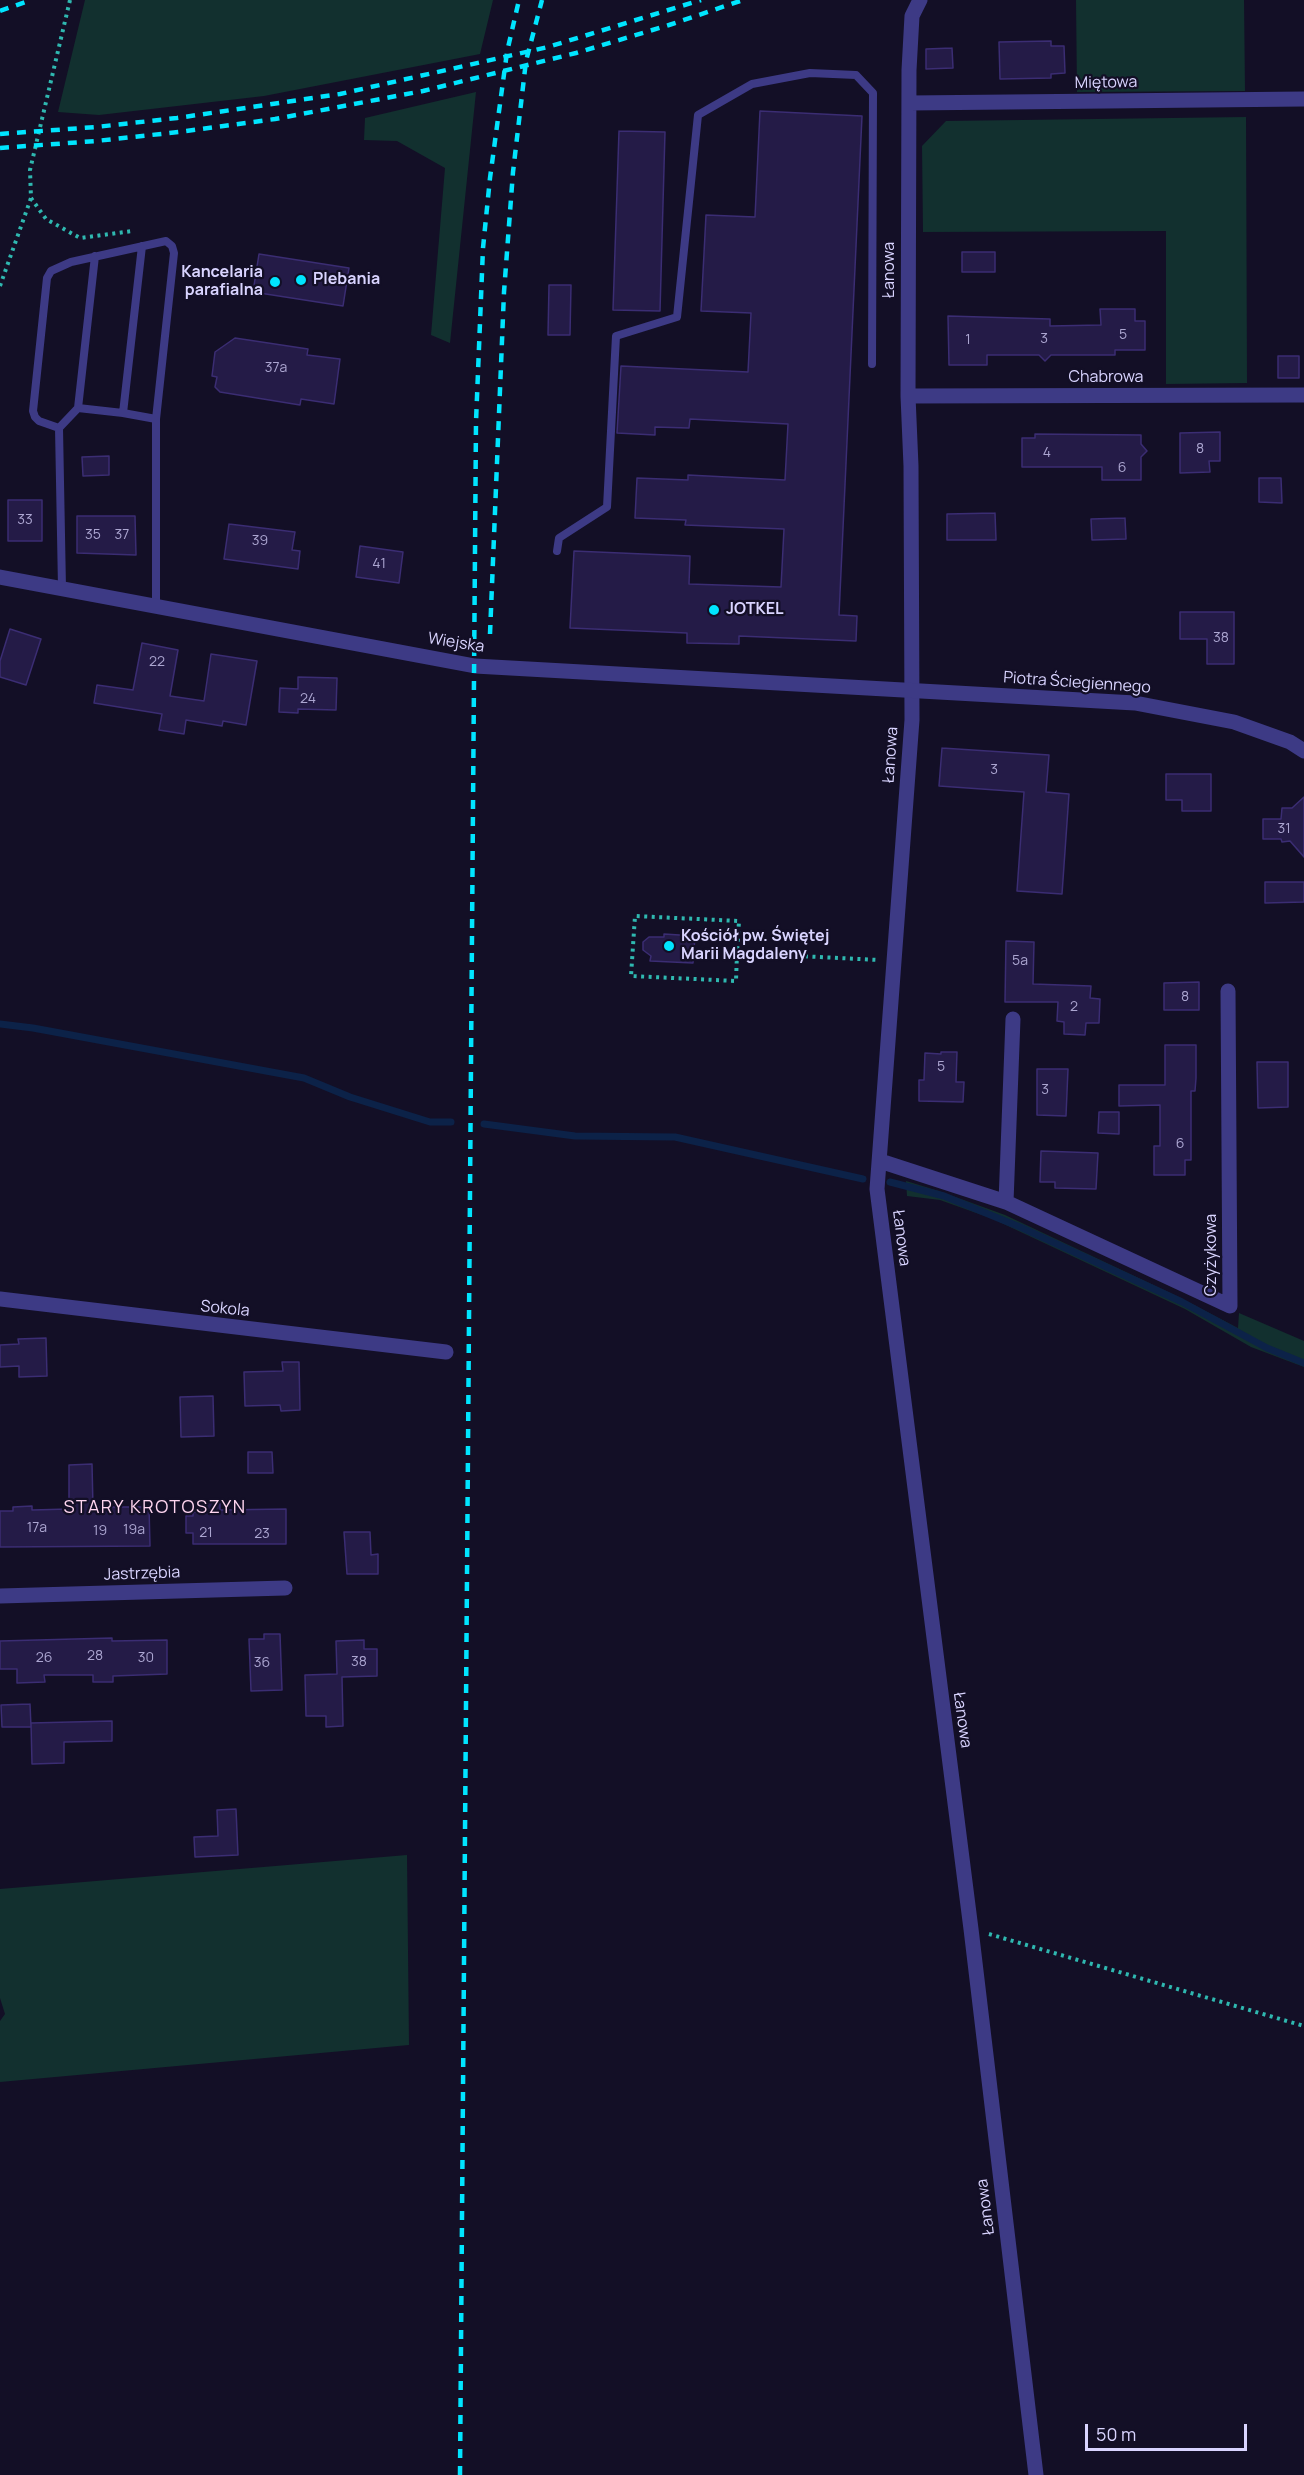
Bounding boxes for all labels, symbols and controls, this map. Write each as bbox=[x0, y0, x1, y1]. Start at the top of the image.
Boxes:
street label: Miętowa bbox=[1075, 73, 1137, 93]
street label: Łanowa bbox=[880, 242, 900, 298]
place label: Kancelaria parafialna bbox=[181, 263, 263, 301]
place label: Plebania bbox=[313, 270, 380, 290]
marker: Plebania bbox=[294, 273, 308, 287]
marker: Kancelaria parafialna bbox=[268, 275, 282, 289]
house number: 5 bbox=[1119, 327, 1127, 343]
house number: 3 bbox=[1040, 331, 1048, 347]
house number: 1 bbox=[965, 332, 971, 348]
house number: 37a bbox=[265, 360, 287, 376]
street label: Chabrowa bbox=[1069, 368, 1143, 388]
house number: 8 bbox=[1196, 441, 1204, 457]
house number: 4 bbox=[1043, 445, 1051, 461]
house number: 6 bbox=[1118, 460, 1126, 476]
house number: 33 bbox=[17, 512, 33, 528]
house number: 35 bbox=[85, 527, 101, 543]
house number: 37 bbox=[115, 527, 129, 543]
house number: 39 bbox=[252, 533, 268, 549]
house number: 41 bbox=[372, 556, 386, 572]
place label: JOTKEL bbox=[726, 600, 784, 620]
marker: JOTKEL bbox=[707, 603, 721, 617]
street label: Wiejska bbox=[426, 629, 486, 657]
house number: 38 bbox=[1213, 630, 1229, 646]
house number: 22 bbox=[149, 654, 165, 670]
street label: Piotra Ściegiennego bbox=[1003, 668, 1151, 698]
house number: 24 bbox=[300, 691, 316, 707]
street label: Łanowa bbox=[879, 726, 903, 784]
house number: 3 bbox=[990, 762, 998, 778]
house number: 31 bbox=[1277, 821, 1291, 837]
place label: Kościół pw. Świętej Marii Magdaleny bbox=[681, 927, 829, 965]
marker: Kościół pw. Świętej Marii Magdaleny bbox=[662, 939, 676, 953]
house number: 5a bbox=[1012, 953, 1028, 969]
house number: 8 bbox=[1181, 989, 1189, 1005]
house number: 2 bbox=[1070, 999, 1078, 1015]
house number: 5 bbox=[937, 1059, 945, 1075]
house number: 3 bbox=[1041, 1082, 1049, 1098]
house number: 6 bbox=[1176, 1136, 1184, 1152]
street label: Łanowa bbox=[888, 1209, 914, 1267]
street label: Czyżykowa bbox=[1202, 1214, 1222, 1296]
street label: Sokola bbox=[200, 1297, 250, 1321]
district label: STARY KROTOSZYN bbox=[63, 1497, 247, 1519]
house number: 17a bbox=[27, 1520, 47, 1536]
house number: 19a bbox=[123, 1522, 145, 1538]
house number: 19 bbox=[93, 1523, 107, 1539]
house number: 21 bbox=[199, 1525, 213, 1541]
house number: 23 bbox=[254, 1526, 270, 1542]
street label: Jastrzębia bbox=[104, 1563, 180, 1585]
house number: 28 bbox=[87, 1648, 103, 1664]
house number: 26 bbox=[36, 1650, 52, 1666]
house number: 30 bbox=[138, 1650, 154, 1666]
house number: 38 bbox=[351, 1654, 367, 1670]
house number: 36 bbox=[254, 1655, 270, 1671]
street label: Łanowa bbox=[949, 1691, 975, 1749]
street label: Łanowa bbox=[973, 2178, 999, 2236]
scale bar bbox=[1088, 2412, 1250, 2450]
text: 50 m bbox=[1096, 2422, 1136, 2446]

